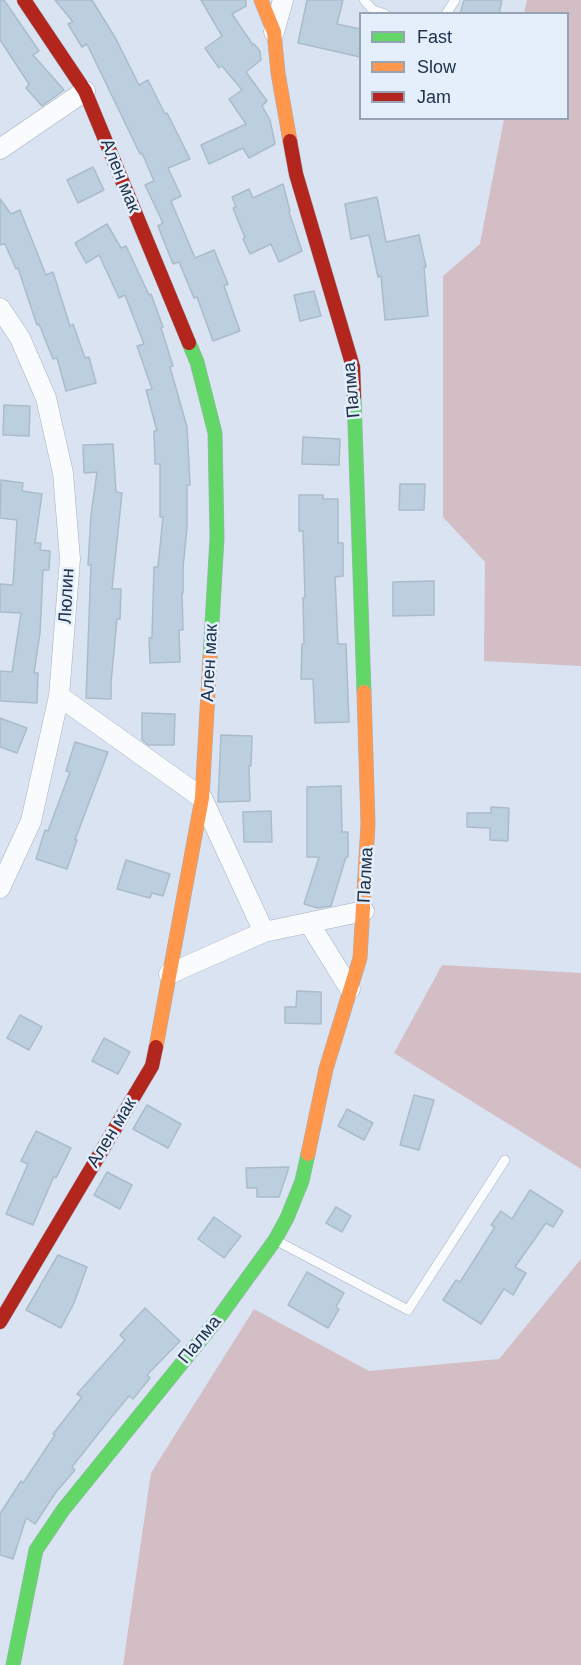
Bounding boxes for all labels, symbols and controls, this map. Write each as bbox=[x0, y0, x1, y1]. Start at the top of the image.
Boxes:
legend bbox=[359, 12, 569, 120]
text: Fast bbox=[417, 27, 452, 47]
text: Slow bbox=[417, 57, 456, 77]
text: Jam bbox=[417, 87, 451, 107]
street label: Ален мак bbox=[95, 136, 145, 216]
street label: Палма bbox=[339, 361, 365, 419]
street label: Люлин bbox=[55, 568, 79, 624]
street label: Ален мак bbox=[197, 624, 223, 702]
street label: Палма bbox=[354, 847, 378, 903]
street label: Ален мак bbox=[83, 1094, 141, 1172]
street label: Палма bbox=[174, 1312, 226, 1368]

